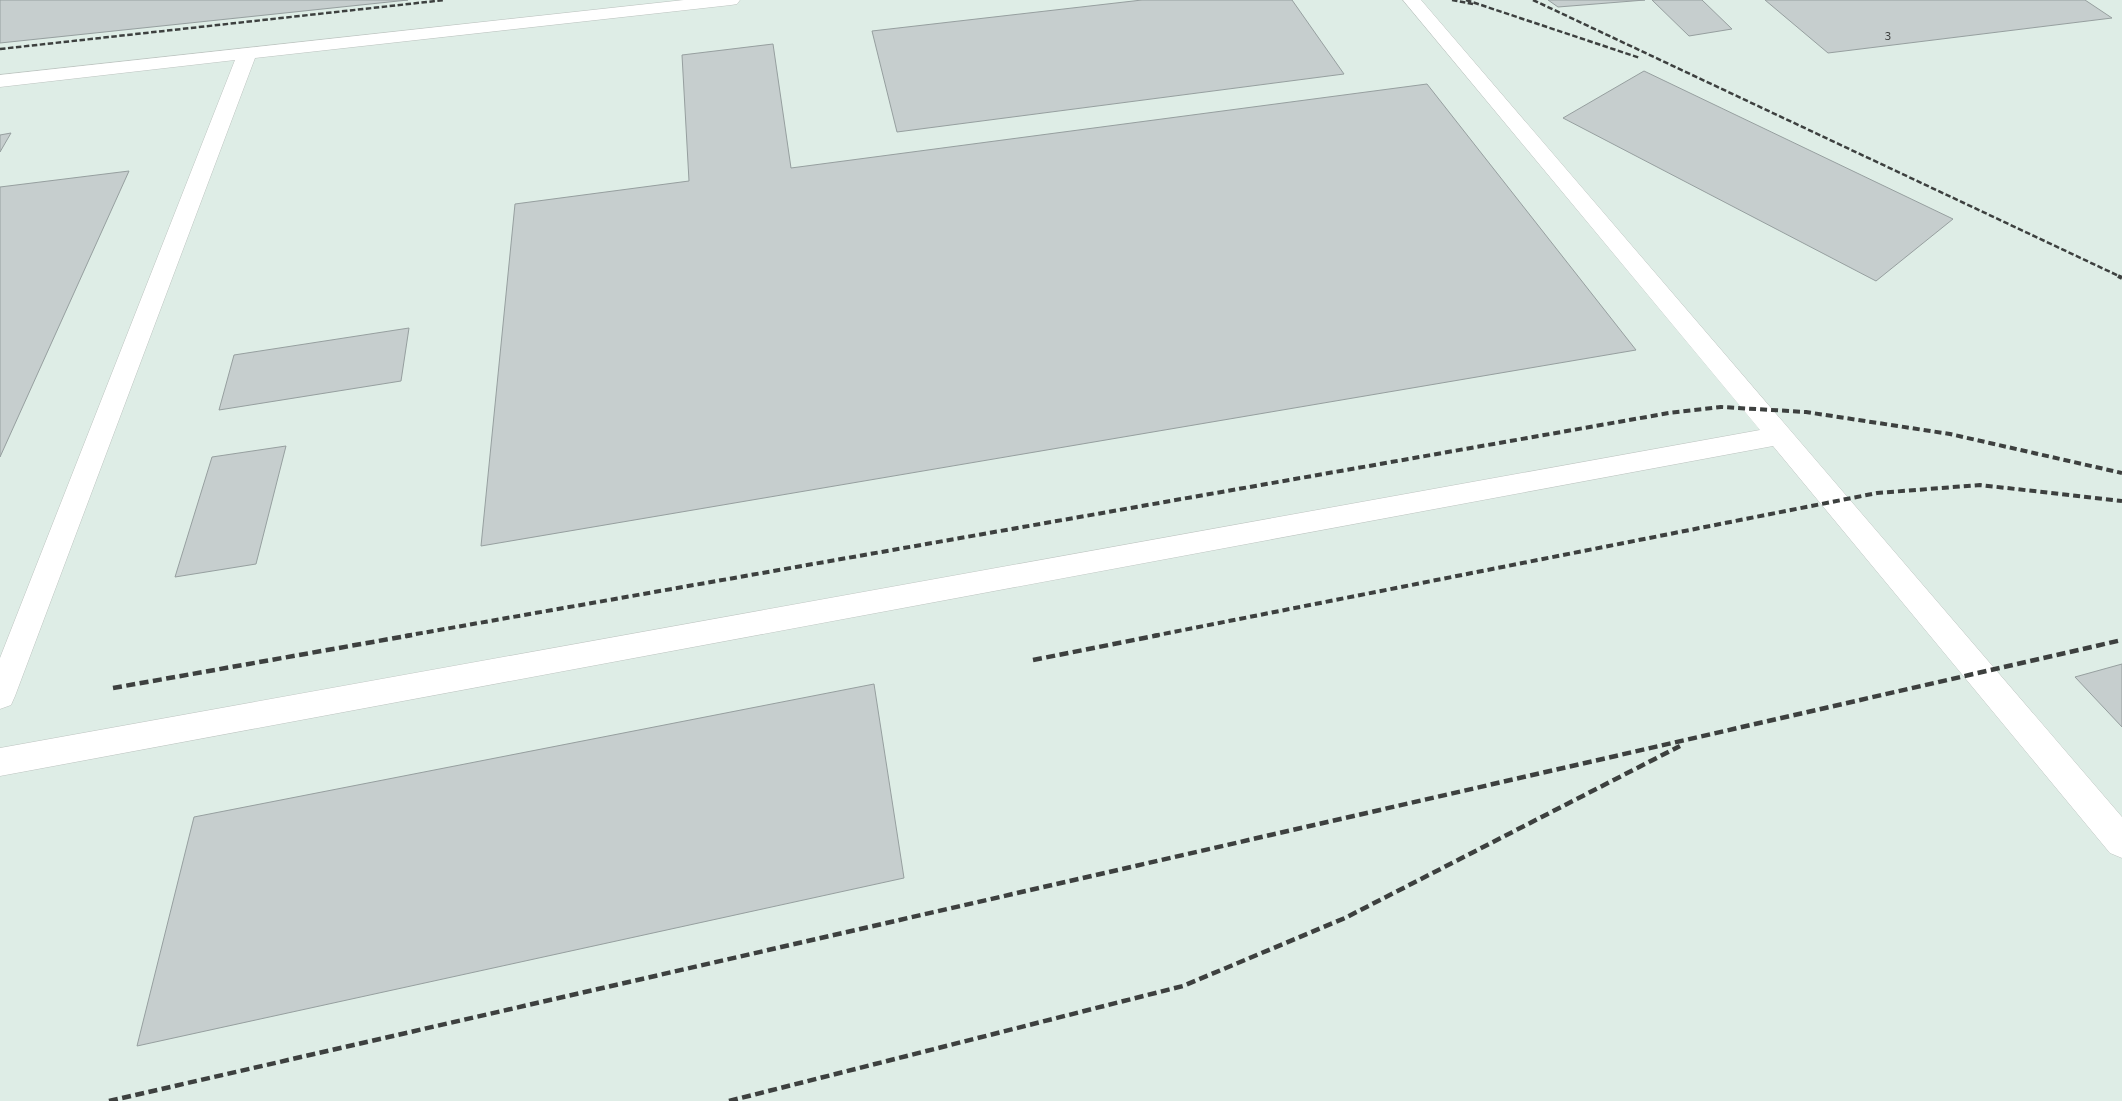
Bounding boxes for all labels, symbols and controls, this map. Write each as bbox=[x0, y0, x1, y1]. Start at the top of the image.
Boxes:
house number: 3 bbox=[1885, 29, 1891, 42]

